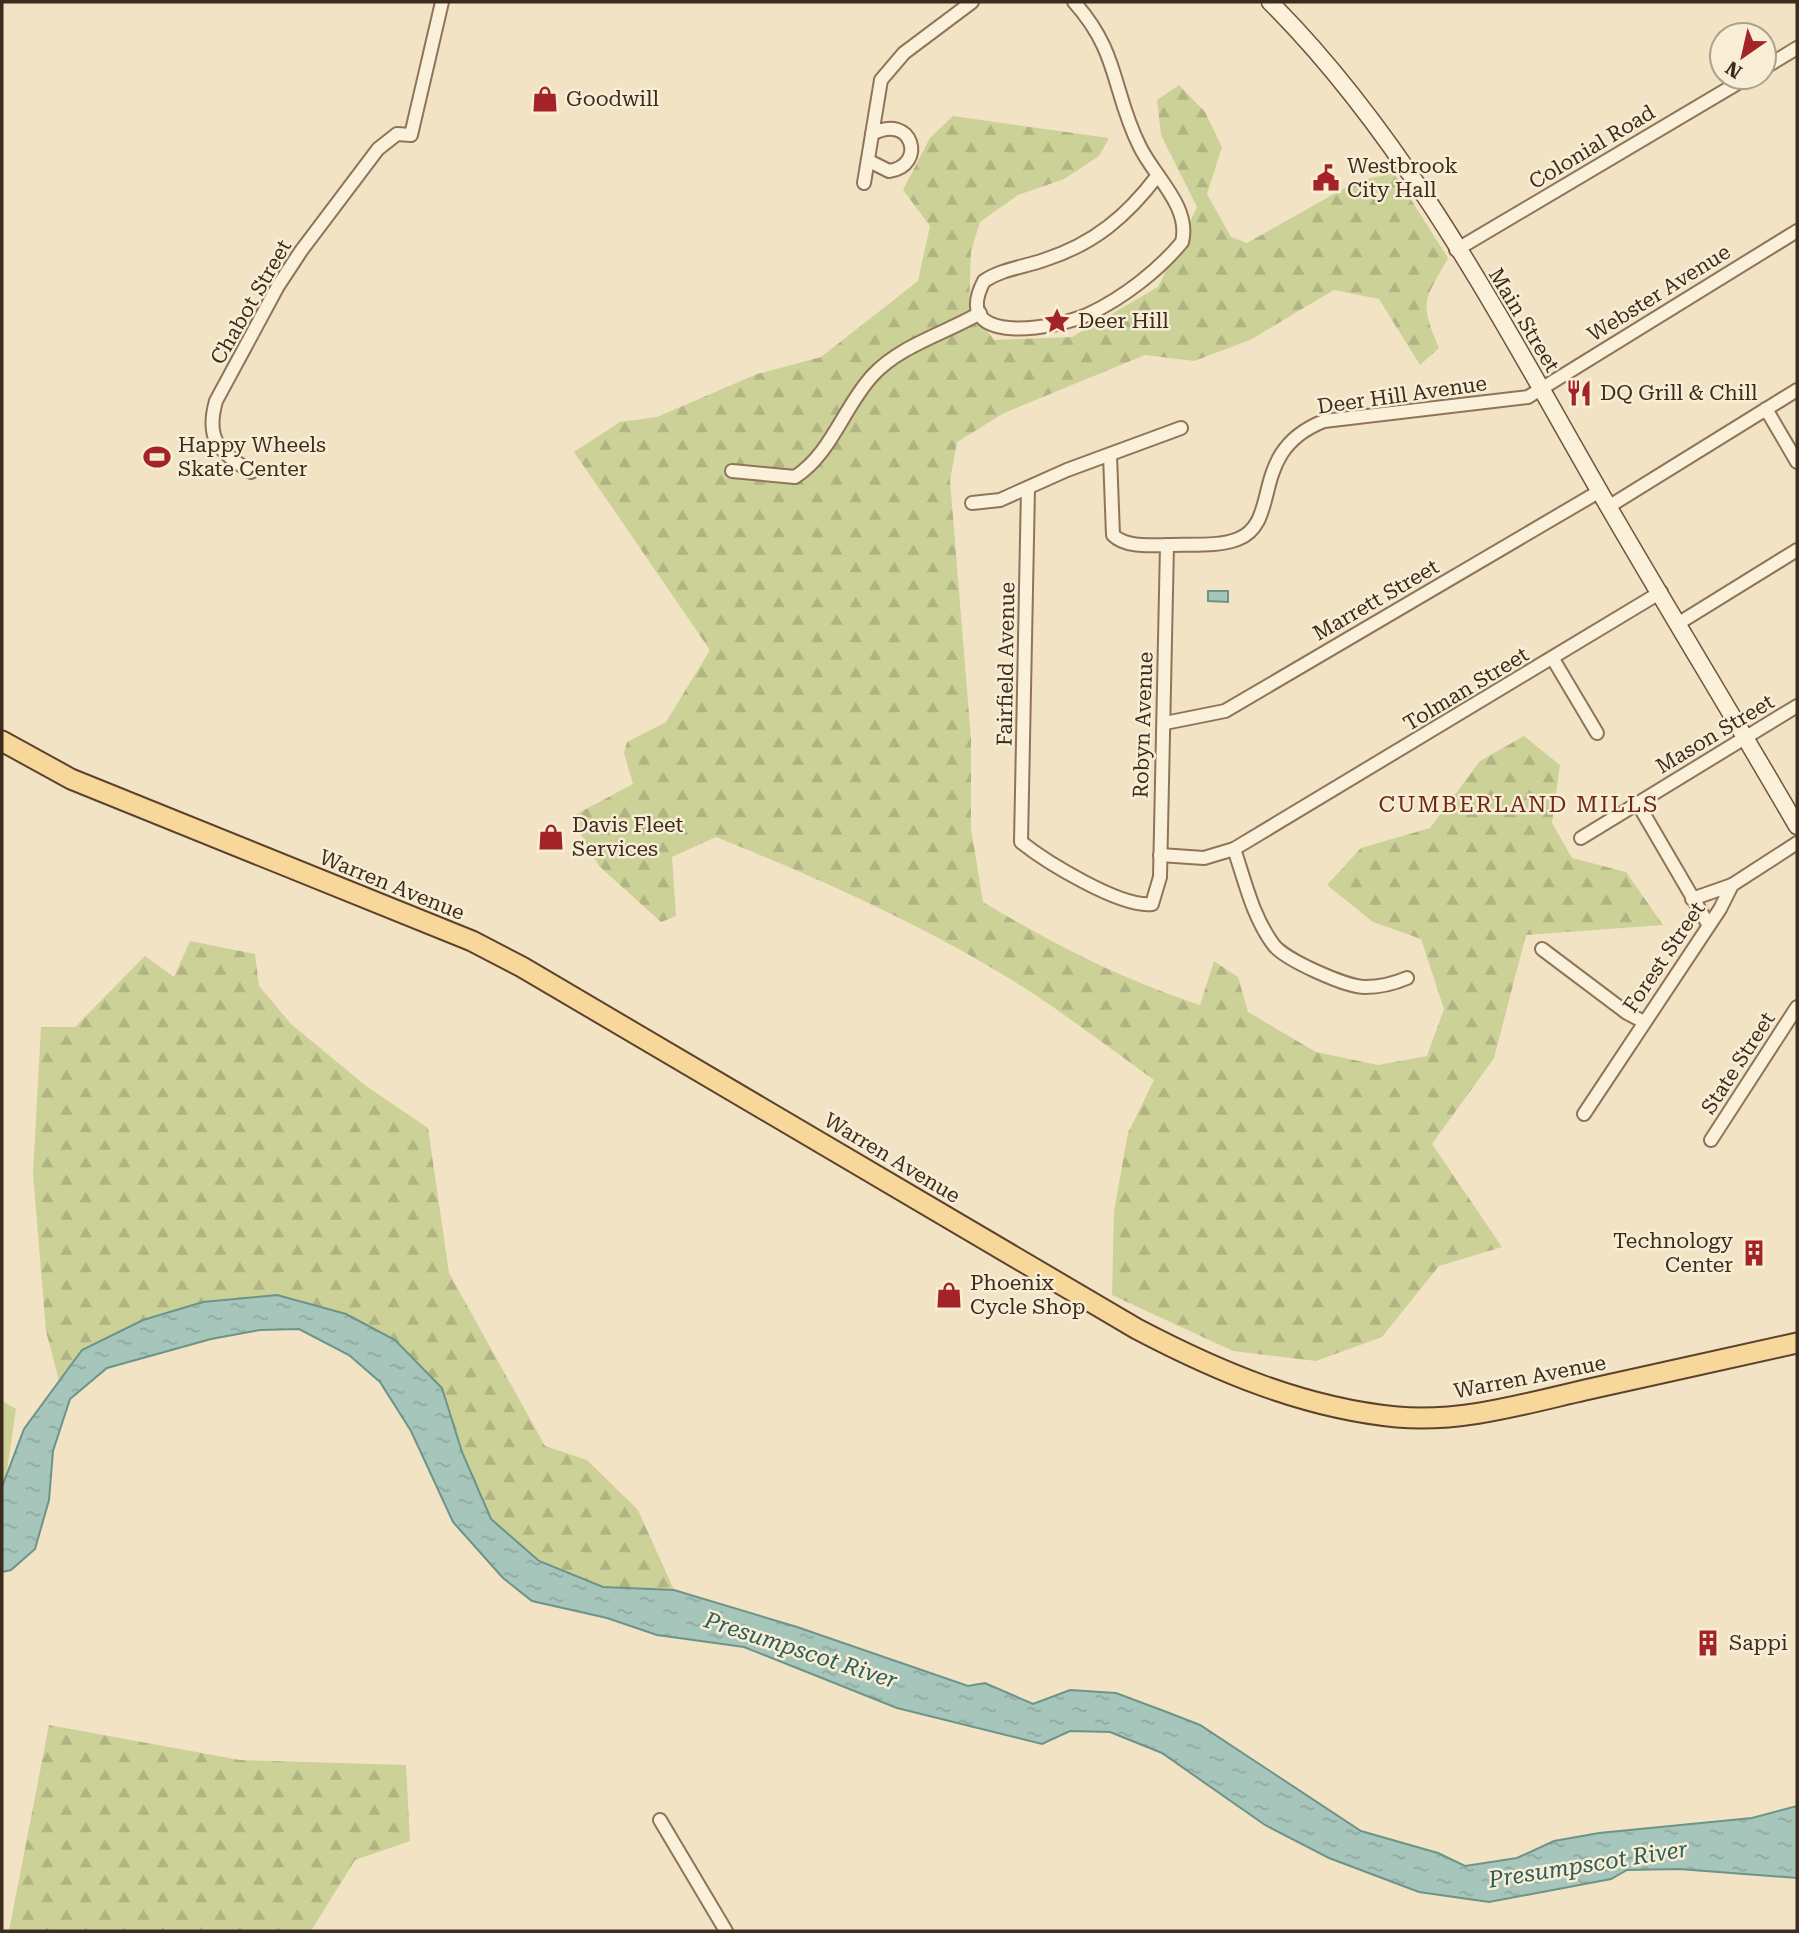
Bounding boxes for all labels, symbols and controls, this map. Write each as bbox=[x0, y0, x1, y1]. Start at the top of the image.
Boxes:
north arrow bbox=[1708, 21, 1778, 91]
text: N bbox=[1721, 56, 1746, 83]
shop icon: Goodwill bbox=[530, 84, 560, 114]
place label: Goodwill bbox=[566, 87, 660, 111]
street label: Colonial Road bbox=[1525, 100, 1660, 194]
place label: Westbrook City Hall bbox=[1347, 154, 1458, 202]
public building icon: Westbrook City Hall bbox=[1311, 163, 1341, 193]
street label: Chabot Street bbox=[206, 235, 296, 369]
street label: Webster Avenue bbox=[1583, 239, 1735, 347]
street label: Main Street bbox=[1484, 264, 1564, 376]
place icon: Deer Hill bbox=[1042, 306, 1072, 336]
place label: Deer Hill bbox=[1078, 309, 1169, 333]
street label: Deer Hill Avenue bbox=[1316, 371, 1488, 419]
restaurant icon: DQ Grill & Chill bbox=[1564, 378, 1594, 408]
place label: DQ Grill & Chill bbox=[1600, 381, 1758, 405]
place label: Happy Wheels Skate Center bbox=[178, 433, 326, 481]
sports icon: Happy Wheels Skate Center bbox=[142, 442, 172, 472]
street label: Marrett Street bbox=[1309, 554, 1443, 646]
street label: Fairfield Avenue bbox=[993, 582, 1019, 746]
street label: Tolman Street bbox=[1399, 642, 1533, 736]
street label: Robyn Avenue bbox=[1128, 651, 1158, 799]
street label: Mason Street bbox=[1652, 689, 1778, 779]
district label: CUMBERLAND MILLS bbox=[1379, 791, 1659, 818]
place label: Davis Fleet Services bbox=[572, 813, 684, 861]
shop icon: Davis Fleet Services bbox=[536, 822, 566, 852]
street label: Warren Avenue bbox=[316, 845, 468, 925]
street label: Forest Street bbox=[1618, 897, 1710, 1017]
street label: State Street bbox=[1696, 1007, 1780, 1118]
street label: Warren Avenue bbox=[820, 1108, 964, 1208]
place label: Technology Center bbox=[1613, 1229, 1734, 1277]
building icon: Technology Center bbox=[1739, 1238, 1769, 1268]
place label: Phoenix Cycle Shop bbox=[970, 1271, 1086, 1319]
shop icon: Phoenix Cycle Shop bbox=[934, 1280, 964, 1310]
street label: Warren Avenue bbox=[1452, 1350, 1608, 1404]
water label: Presumpscot River bbox=[700, 1606, 901, 1695]
building icon: Sappi bbox=[1693, 1628, 1723, 1658]
place label: Sappi bbox=[1729, 1631, 1788, 1655]
water label: Presumpscot River bbox=[1486, 1835, 1690, 1894]

